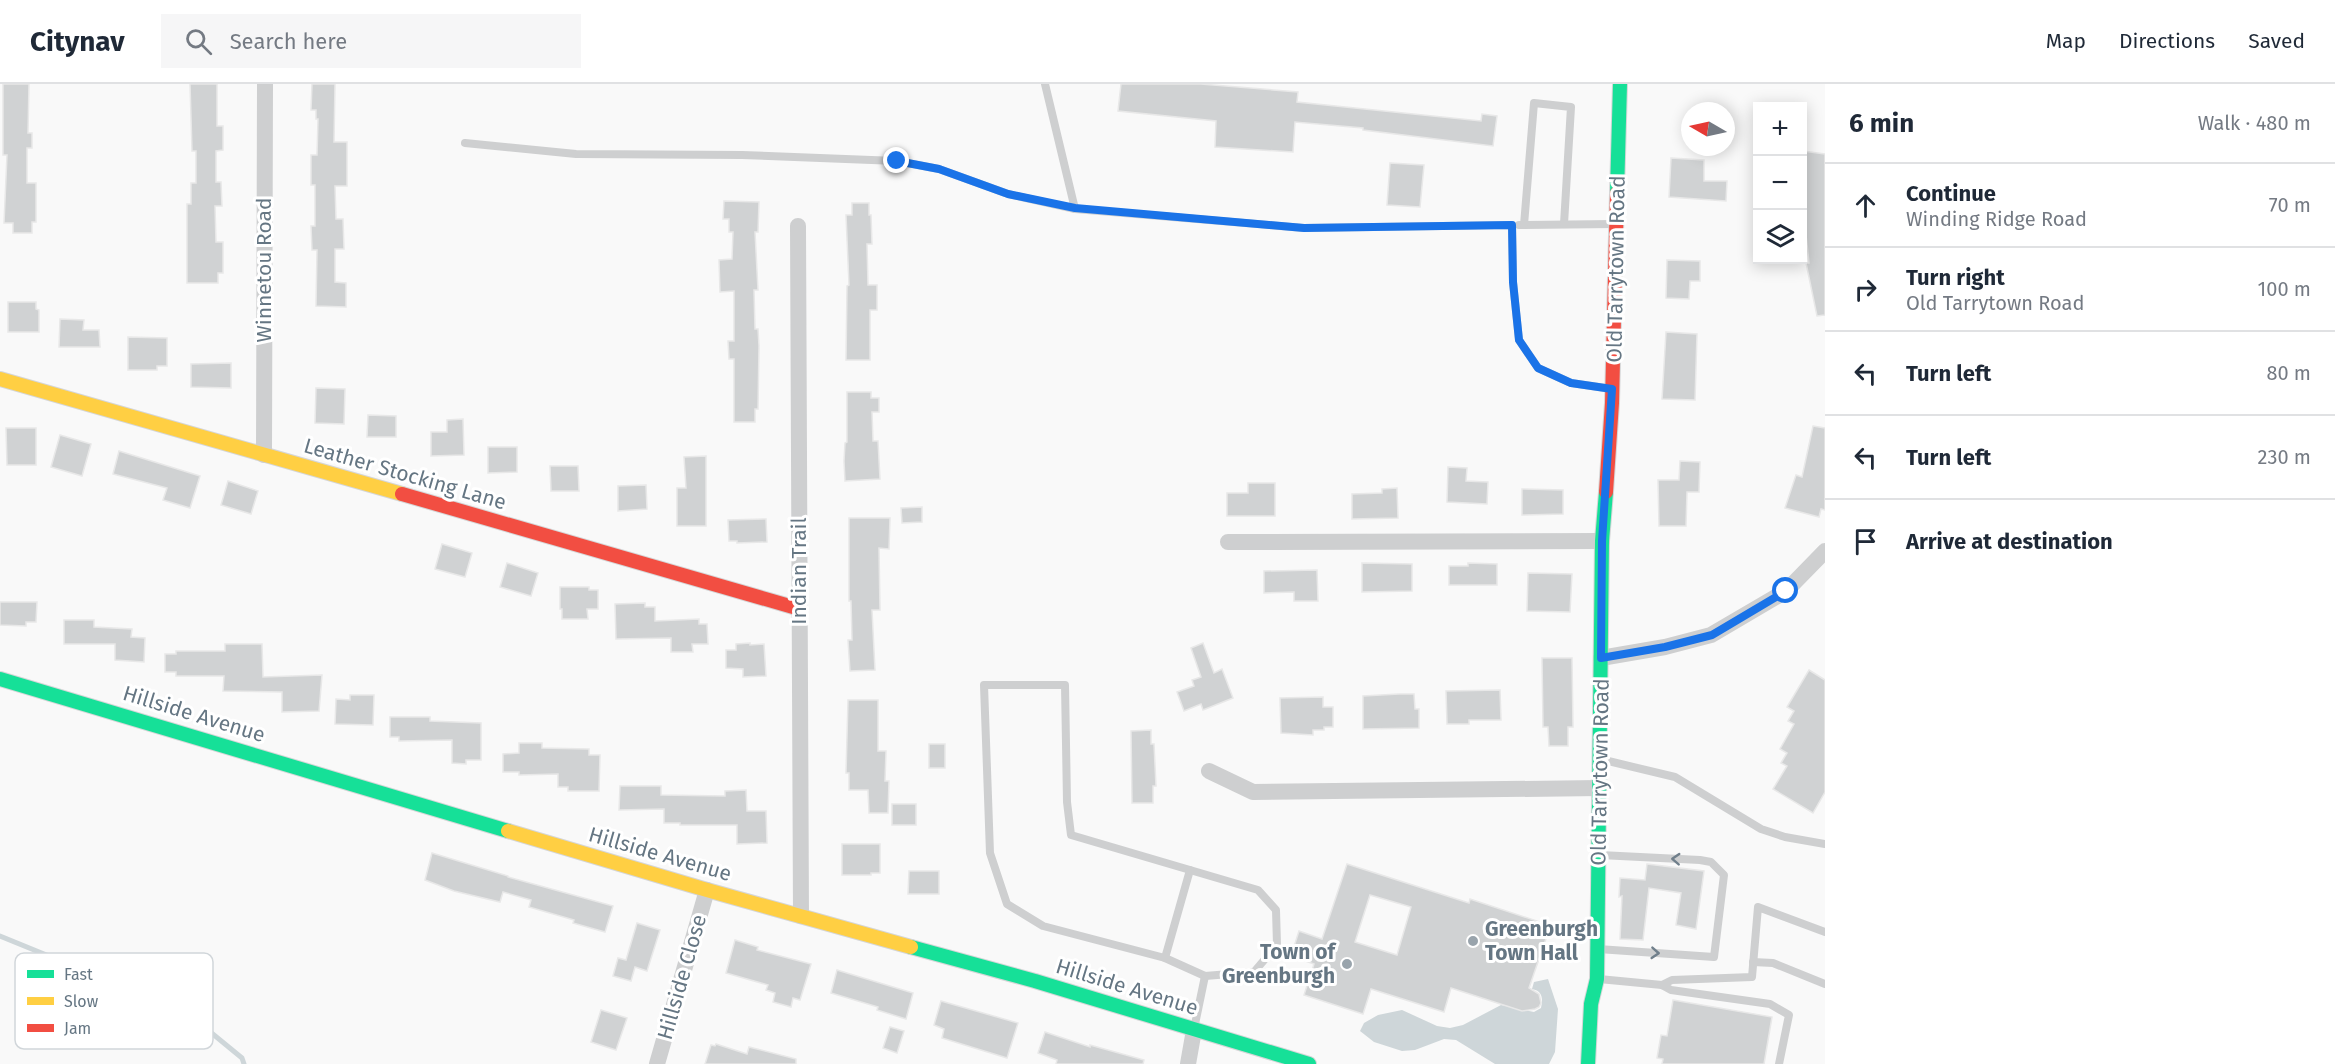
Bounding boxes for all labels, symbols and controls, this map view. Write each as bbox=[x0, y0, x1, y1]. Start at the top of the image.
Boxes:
search box bbox=[161, 14, 581, 68]
text: Citynav bbox=[30, 25, 125, 58]
icon: search bbox=[182, 25, 215, 58]
text: Search here bbox=[230, 28, 347, 55]
text: Map bbox=[2046, 28, 2086, 54]
text: Directions bbox=[2119, 28, 2215, 54]
text: Saved bbox=[2248, 28, 2305, 54]
north arrow bbox=[1681, 102, 1735, 156]
map controls bbox=[1753, 102, 1807, 264]
button: + bbox=[1753, 102, 1807, 156]
text: 6 min bbox=[1849, 108, 1914, 139]
text: Walk · 480 m bbox=[2198, 111, 2311, 135]
route end bbox=[883, 147, 909, 173]
button: − bbox=[1753, 156, 1807, 210]
street label: Old Tarrytown Road bbox=[1601, 175, 1631, 363]
text: Continue bbox=[1906, 180, 1996, 207]
icon: ahead bbox=[1849, 189, 1882, 222]
text: 70 m bbox=[2269, 193, 2311, 217]
street label: Winnetou Road bbox=[251, 197, 277, 343]
text: Winding Ridge Road bbox=[1906, 207, 2087, 231]
button: layers bbox=[1753, 210, 1807, 264]
text: Turn right bbox=[1906, 264, 2005, 291]
icon: right bbox=[1849, 273, 1882, 306]
text: 100 m bbox=[2258, 277, 2311, 301]
text: Old Tarrytown Road bbox=[1906, 291, 2084, 315]
icon: left bbox=[1849, 357, 1882, 390]
text: Turn left bbox=[1906, 360, 1991, 387]
text: 80 m bbox=[2266, 361, 2311, 385]
street label: Leather Stocking Lane bbox=[301, 433, 509, 515]
icon: left bbox=[1849, 441, 1882, 474]
text: Turn left bbox=[1906, 444, 1991, 471]
text: 230 m bbox=[2258, 445, 2311, 469]
street label: Indian Trail bbox=[786, 517, 812, 625]
icon: arrive bbox=[1849, 525, 1882, 558]
text: Arrive at destination bbox=[1906, 528, 2113, 555]
route start bbox=[1772, 577, 1798, 603]
street label: Old Tarrytown Road bbox=[1585, 678, 1615, 866]
street label: Hillside Avenue bbox=[120, 680, 268, 748]
street label: Hillside Avenue bbox=[586, 821, 734, 887]
one-way arrow bbox=[1671, 852, 1680, 865]
street label: Hillside Close bbox=[652, 911, 712, 1043]
place label: Greenburgh Town Hall bbox=[1485, 916, 1598, 966]
marker: Greenburgh Town Hall bbox=[1466, 934, 1480, 948]
place label: Town of Greenburgh bbox=[1222, 939, 1338, 989]
one-way arrow bbox=[1651, 946, 1660, 959]
legend bbox=[15, 953, 213, 1049]
street label: Hillside Avenue bbox=[1053, 953, 1201, 1021]
marker: Town of Greenburgh bbox=[1340, 957, 1354, 971]
text: Fast bbox=[64, 965, 93, 984]
text: Slow bbox=[64, 992, 99, 1011]
text: Jam bbox=[64, 1019, 91, 1038]

